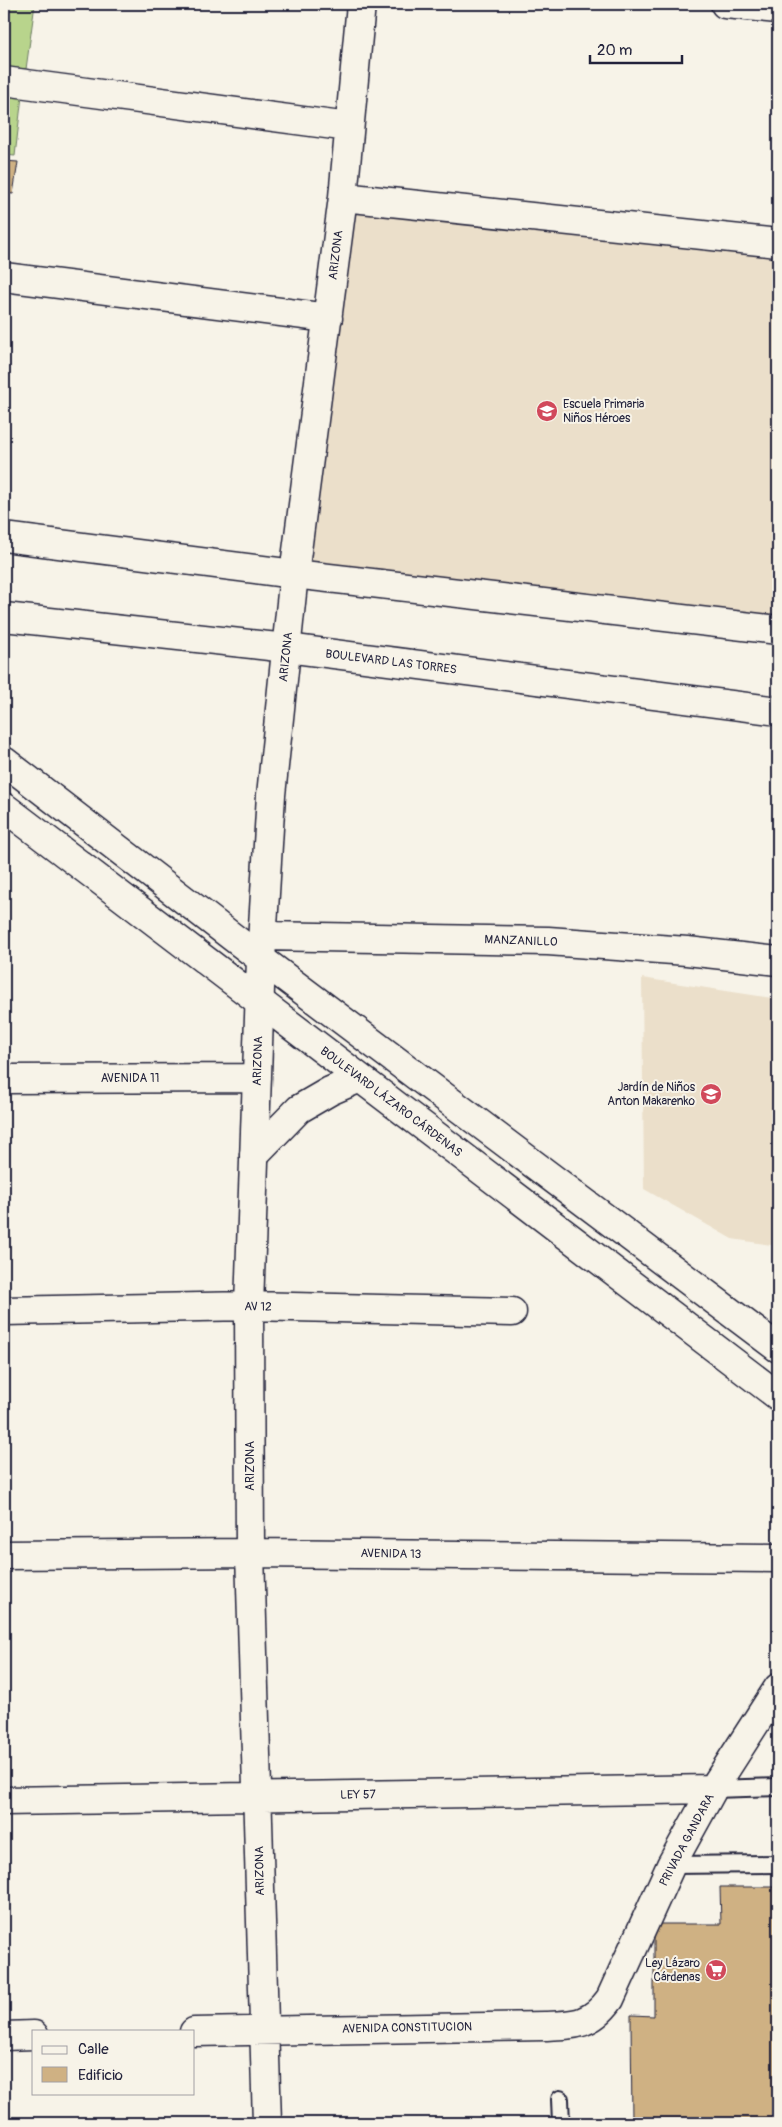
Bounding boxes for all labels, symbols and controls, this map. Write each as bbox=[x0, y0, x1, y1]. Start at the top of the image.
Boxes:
scale bar bbox=[590, 32, 682, 64]
text: 20 m bbox=[597, 41, 632, 60]
street label: ARIZONA bbox=[326, 229, 347, 281]
place label: Escuela Primaria Niños Héroes bbox=[563, 397, 645, 426]
school or university icon: Escuela Primaria Niños Héroes bbox=[535, 399, 559, 423]
street label: ARIZONA bbox=[276, 631, 296, 683]
street label: BOULEVARD LAS TORRES bbox=[325, 647, 457, 677]
street label: MANZANILLO bbox=[484, 932, 558, 950]
street label: ARIZONA bbox=[250, 1036, 266, 1086]
street label: BOULEVARD LÁZARO CÁRDENAS bbox=[317, 1043, 466, 1160]
street label: AVENIDA 11 bbox=[101, 1071, 159, 1086]
place label: Jardín de Niños Anton Makarenko bbox=[607, 1080, 696, 1109]
school or university icon: Jardín de Niños Anton Makarenko bbox=[699, 1082, 723, 1106]
street label: AV 12 bbox=[244, 1299, 272, 1315]
street label: ARIZONA bbox=[243, 1441, 258, 1491]
street label: AVENIDA 13 bbox=[361, 1546, 422, 1562]
street label: LEY 57 bbox=[340, 1787, 376, 1803]
street label: PRIVADA GANDARA bbox=[656, 1791, 718, 1889]
street label: ARIZONA bbox=[252, 1846, 268, 1896]
place label: Ley Lázaro Cárdenas bbox=[645, 1956, 701, 1985]
supermarket icon: Ley Lázaro Cárdenas bbox=[704, 1958, 728, 1982]
street label: AVENIDA CONSTITUCION bbox=[342, 2019, 472, 2037]
legend bbox=[32, 2030, 195, 2094]
text: Calle bbox=[78, 2040, 109, 2059]
text: Edificio bbox=[78, 2066, 123, 2085]

